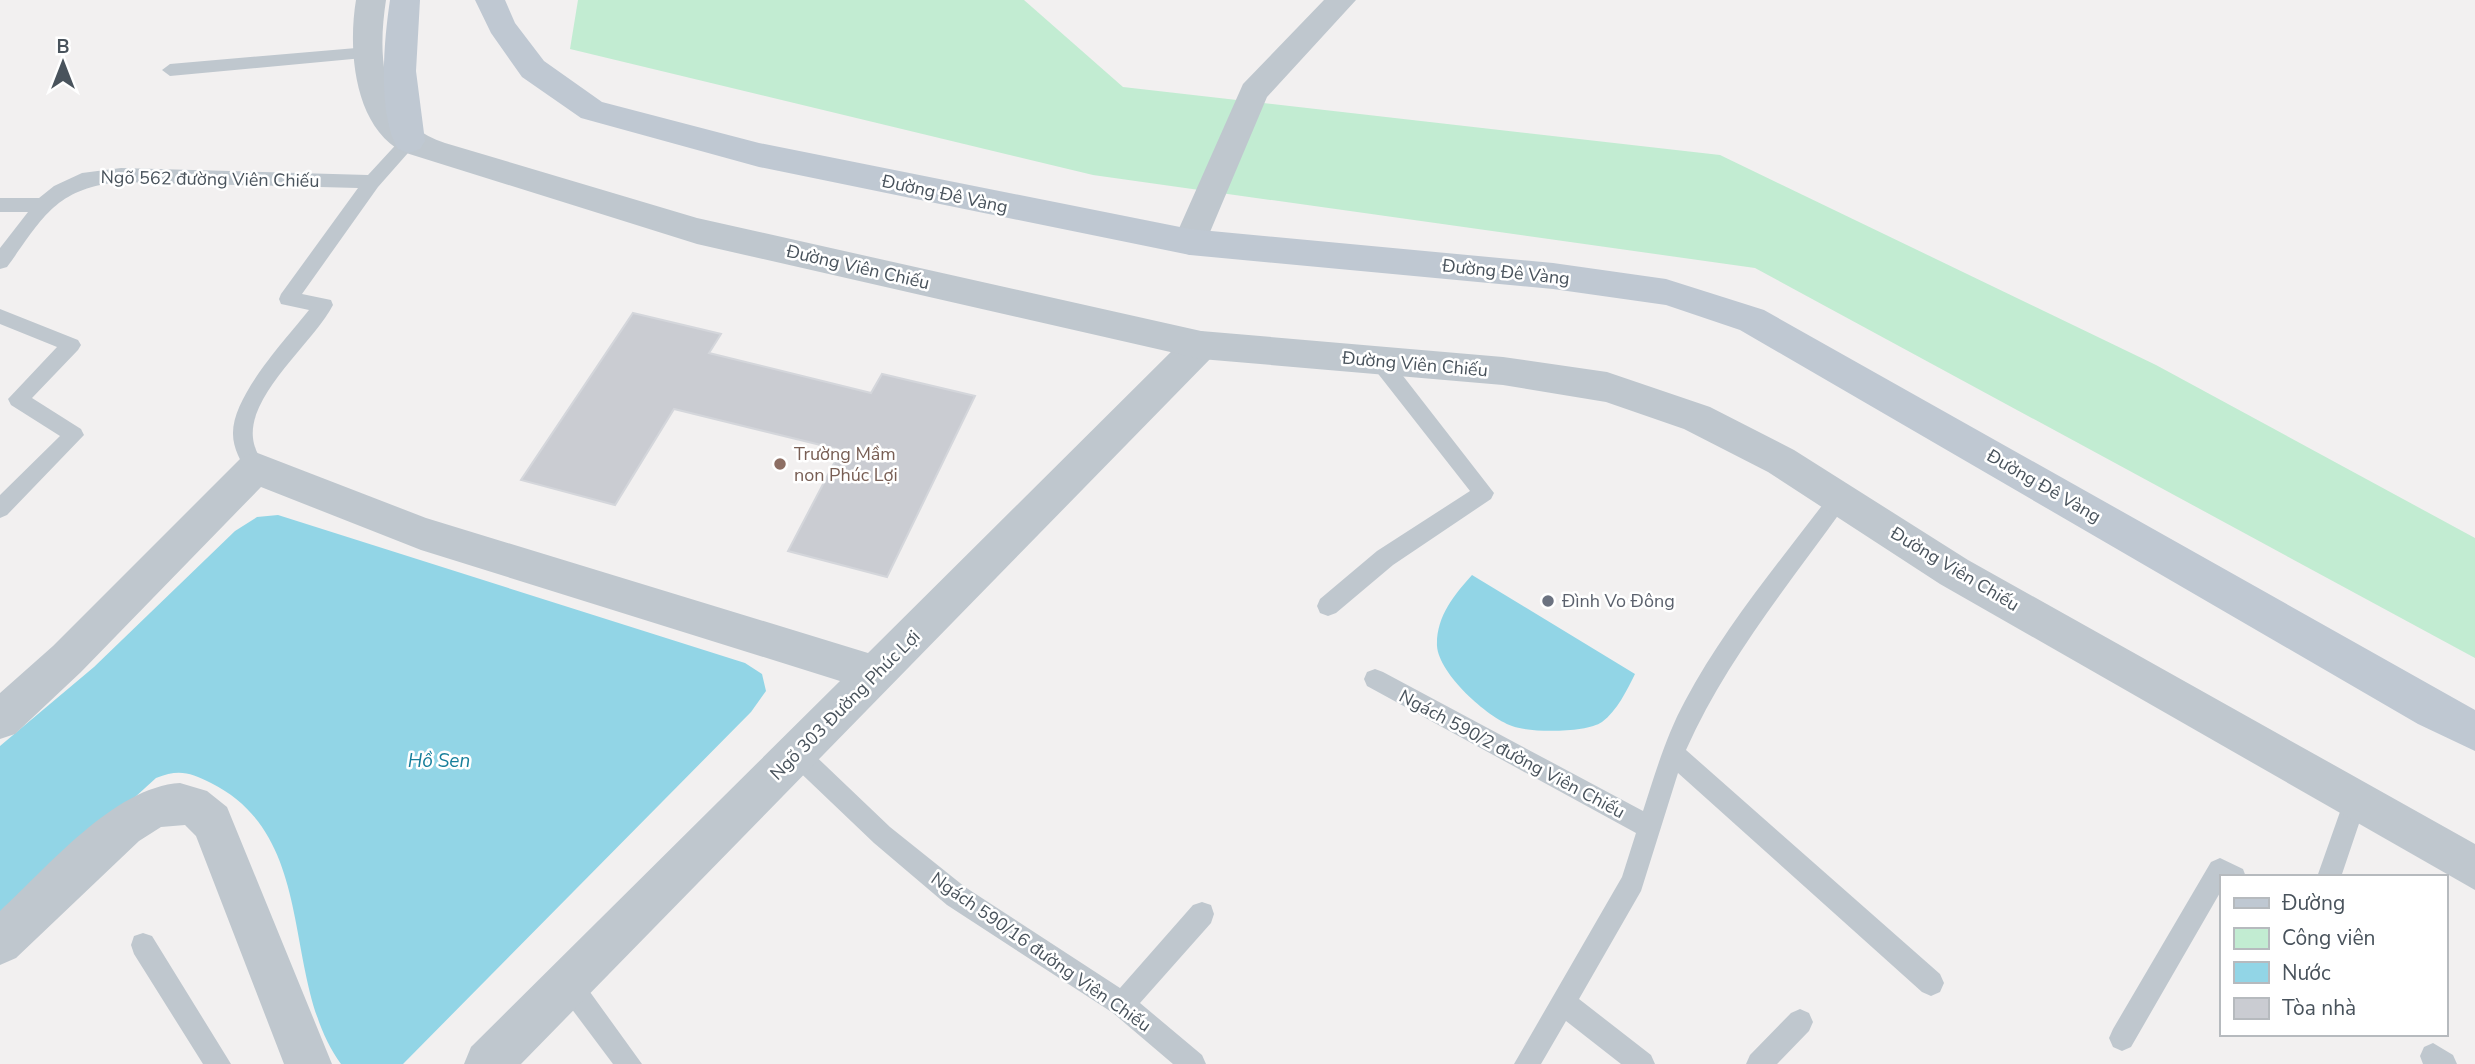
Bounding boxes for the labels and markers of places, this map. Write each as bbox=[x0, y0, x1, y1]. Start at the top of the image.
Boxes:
place label: Trường Mầm non Phúc Lợi bbox=[794, 442, 898, 487]
marker: Trường Mầm non Phúc Lợi bbox=[772, 456, 788, 472]
place label: Đình Vo Đông bbox=[1561, 589, 1675, 613]
marker: Đình Vo Đông bbox=[1540, 593, 1556, 609]

